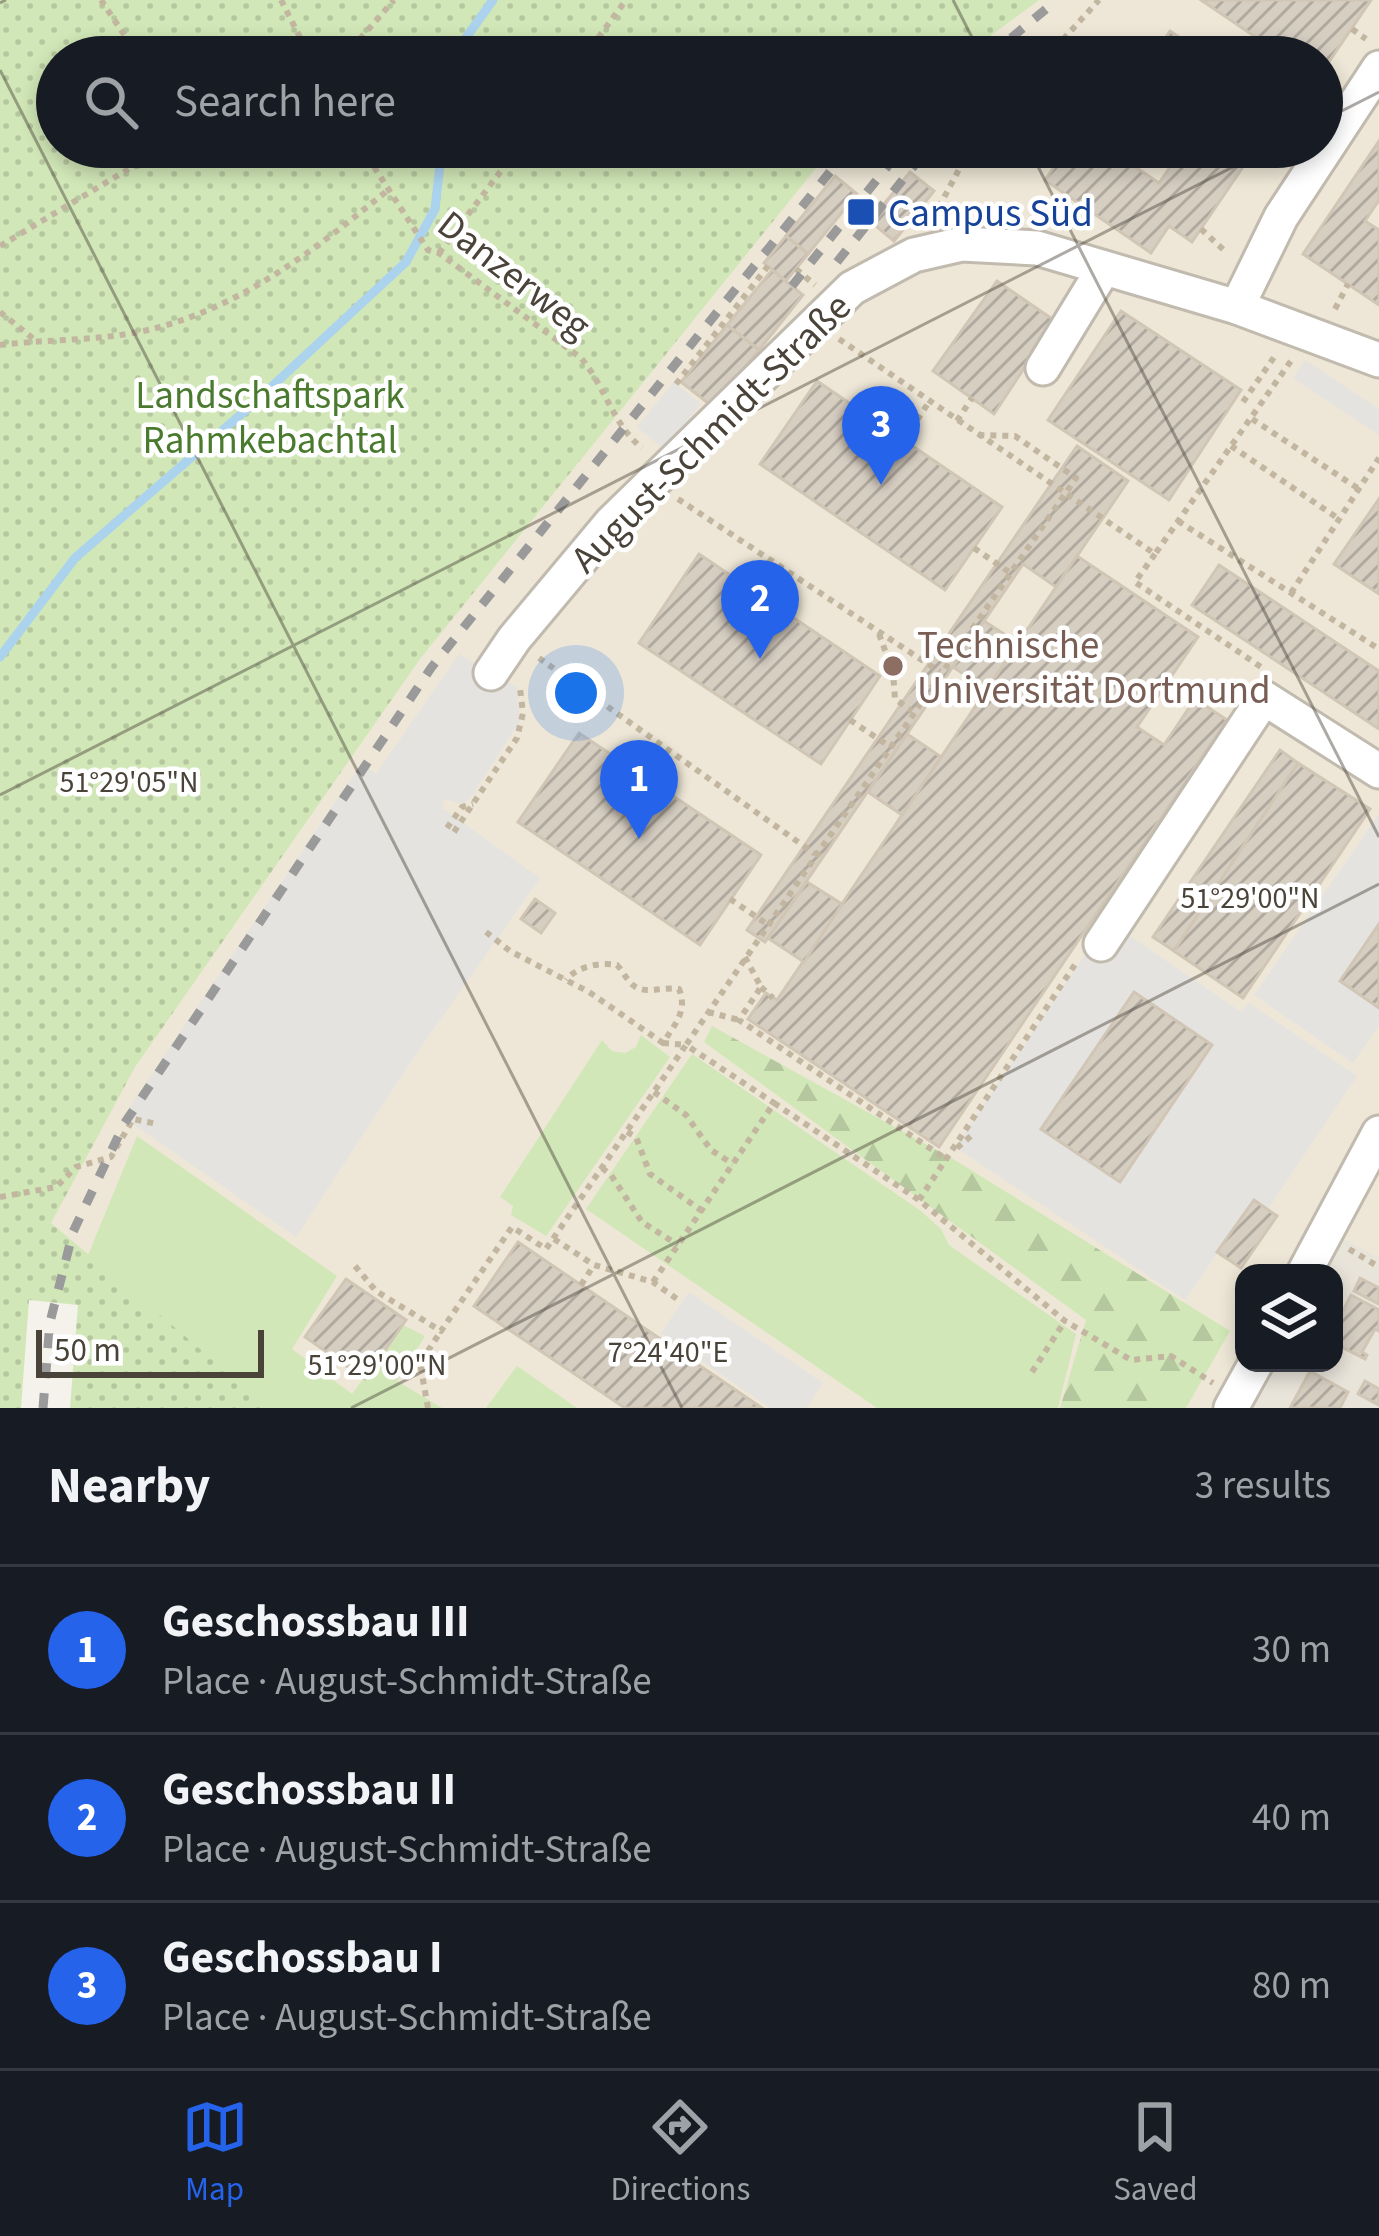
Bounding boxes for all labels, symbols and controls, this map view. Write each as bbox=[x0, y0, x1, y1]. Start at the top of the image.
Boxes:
search box bbox=[36, 36, 1343, 168]
icon: search bbox=[78, 69, 144, 135]
text: Search here bbox=[174, 70, 396, 134]
place label: Campus Süd bbox=[888, 186, 1093, 242]
marker: Campus Süd bbox=[845, 196, 877, 228]
street label: Danzerweg bbox=[425, 198, 603, 354]
street label: August-Schmidt-Straße bbox=[559, 281, 864, 586]
park label: Landschaftspark Rahmkebachtal bbox=[135, 368, 405, 469]
pin: 3 bbox=[842, 386, 920, 485]
pin: 2 bbox=[721, 560, 799, 659]
place label: Technische Universität Dortmund bbox=[917, 618, 1271, 719]
marker: Technische Universität Dortmund bbox=[880, 653, 906, 679]
your location bbox=[546, 663, 606, 723]
pin: 1 bbox=[600, 740, 678, 839]
text: 51°29'05"N bbox=[59, 761, 199, 804]
text: 51°29'00"N bbox=[1180, 877, 1320, 920]
map controls bbox=[1235, 1264, 1343, 1372]
button: layers bbox=[1235, 1264, 1343, 1372]
scale bar bbox=[36, 1324, 264, 1377]
text: 50 m bbox=[54, 1327, 121, 1374]
text: 7°24'40"E bbox=[608, 1331, 728, 1374]
text: 51°29'00"N bbox=[307, 1344, 447, 1387]
text: Nearby bbox=[48, 1450, 210, 1522]
text: 3 results bbox=[1195, 1458, 1331, 1514]
text: Geschossbau III bbox=[162, 1590, 470, 1654]
text: 1 bbox=[77, 1622, 97, 1678]
text: 30 m bbox=[1252, 1622, 1331, 1678]
text: Place · August-Schmidt-Straße bbox=[162, 1654, 652, 1710]
text: Geschossbau II bbox=[162, 1758, 456, 1822]
text: 2 bbox=[77, 1790, 97, 1846]
text: 40 m bbox=[1252, 1790, 1331, 1846]
text: Place · August-Schmidt-Straße bbox=[162, 1822, 652, 1878]
text: Geschossbau I bbox=[162, 1926, 442, 1990]
text: 3 bbox=[77, 1958, 97, 2014]
text: 80 m bbox=[1252, 1958, 1331, 2014]
text: Place · August-Schmidt-Straße bbox=[162, 1990, 652, 2046]
tab: Map bbox=[182, 2094, 248, 2213]
tab: Directions bbox=[611, 2094, 750, 2213]
tab: Saved bbox=[1113, 2094, 1197, 2213]

